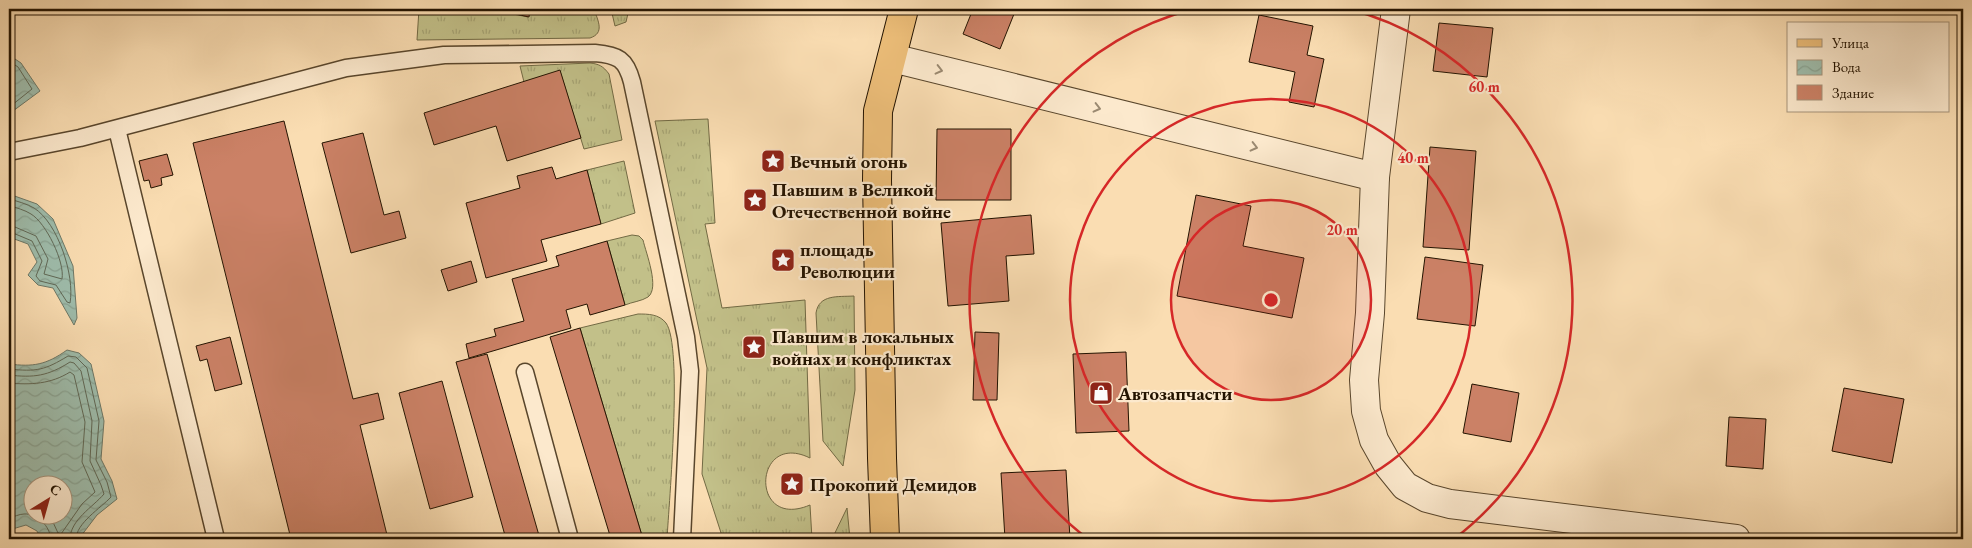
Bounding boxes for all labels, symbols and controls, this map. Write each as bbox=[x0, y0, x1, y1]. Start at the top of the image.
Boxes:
legend bbox=[1787, 22, 1950, 112]
text: Улица bbox=[1831, 33, 1869, 52]
text: Вода bbox=[1832, 57, 1861, 76]
one-way arrow bbox=[934, 64, 943, 75]
text: 60 m bbox=[1468, 77, 1500, 96]
text: Здание bbox=[1832, 83, 1874, 102]
one-way arrow bbox=[1092, 103, 1100, 113]
one-way arrow bbox=[1250, 141, 1259, 152]
place icon: Вечный огонь bbox=[760, 148, 786, 174]
text: 40 m bbox=[1397, 148, 1429, 167]
place label: Вечный огонь bbox=[790, 149, 907, 174]
place label: Павшим в Великой Отечественной войне bbox=[772, 177, 951, 224]
place icon: Павшим в Великой Отечественной войне bbox=[742, 187, 768, 213]
text: 20 m bbox=[1326, 220, 1358, 239]
place label: площадь Революции bbox=[800, 237, 895, 284]
place icon: площадь Революции bbox=[770, 247, 796, 273]
centre of rings bbox=[1262, 291, 1280, 309]
place label: Павшим в локальных войнах и конфликтах bbox=[772, 324, 954, 371]
place icon: Павшим в локальных войнах и конфликтах bbox=[741, 334, 767, 360]
shop icon: Автозапчасти bbox=[1088, 380, 1114, 406]
place label: Автозапчасти bbox=[1117, 381, 1232, 406]
place icon: Прокопий Демидов bbox=[779, 471, 805, 497]
place label: Прокопий Демидов bbox=[810, 472, 977, 497]
north arrow bbox=[22, 476, 72, 526]
text: С bbox=[46, 479, 65, 500]

